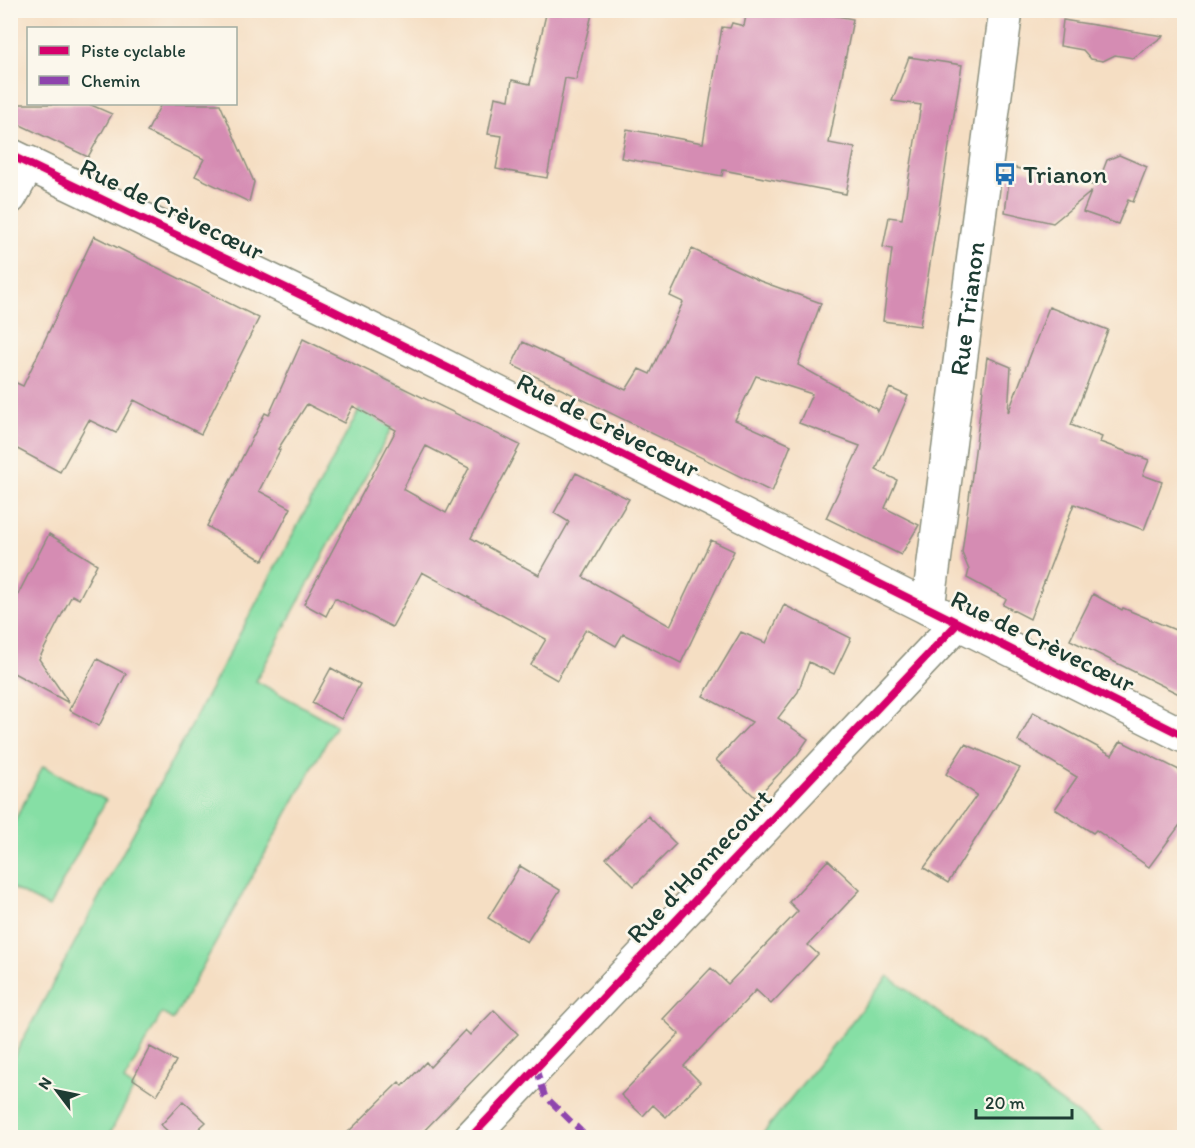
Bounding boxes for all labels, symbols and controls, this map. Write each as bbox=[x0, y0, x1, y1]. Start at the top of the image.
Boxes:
legend bbox=[27, 27, 237, 105]
text: Piste cyclable bbox=[81, 40, 186, 62]
text: Chemin bbox=[81, 70, 140, 92]
street label: Rue de Crèvecœur bbox=[75, 151, 269, 268]
place label: Trianon bbox=[1023, 158, 1108, 190]
bus stop icon: Trianon bbox=[992, 161, 1018, 187]
street label: Rue Trianon bbox=[942, 239, 992, 378]
street label: Rue de Crèvecœur bbox=[511, 365, 705, 485]
street label: Rue de Crèvecœur bbox=[946, 583, 1140, 700]
street label: Rue d'Honnecourt bbox=[619, 782, 779, 950]
north arrow bbox=[27, 1061, 87, 1121]
text: N bbox=[34, 1074, 56, 1093]
scale bar bbox=[976, 1082, 1072, 1120]
text: 20 m bbox=[985, 1092, 1025, 1114]

